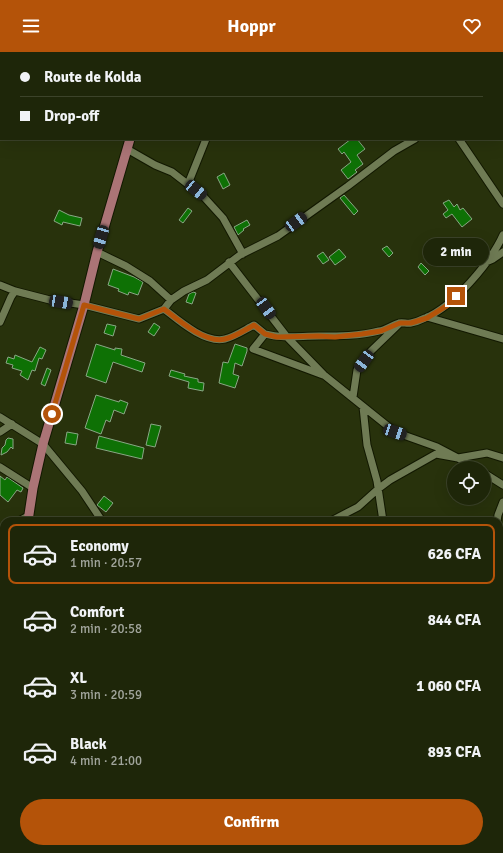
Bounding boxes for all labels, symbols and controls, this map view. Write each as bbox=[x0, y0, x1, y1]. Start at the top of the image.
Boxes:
icon: menu bbox=[20, 15, 42, 37]
text: Hoppr bbox=[227, 15, 276, 37]
icon: heart bbox=[461, 15, 483, 37]
text: Route de Kolda bbox=[44, 68, 141, 86]
text: Drop-off bbox=[44, 107, 99, 125]
car bbox=[183, 178, 209, 202]
car bbox=[283, 210, 309, 234]
car bbox=[92, 224, 110, 250]
callout: 2 min bbox=[423, 238, 489, 266]
text: 2 min bbox=[440, 244, 472, 260]
route end bbox=[447, 287, 465, 305]
car bbox=[48, 294, 74, 310]
car bbox=[254, 295, 278, 321]
car bbox=[352, 348, 376, 374]
route start bbox=[43, 405, 61, 423]
car bbox=[382, 422, 408, 442]
map controls bbox=[447, 461, 491, 505]
button: locate bbox=[447, 461, 491, 505]
icon: car bbox=[22, 536, 58, 572]
text: Economy bbox=[70, 537, 129, 555]
text: 626 CFA bbox=[428, 545, 481, 563]
text: 1 min · 20:57 bbox=[70, 555, 142, 571]
icon: car bbox=[22, 602, 58, 638]
text: Comfort bbox=[70, 603, 124, 621]
text: 844 CFA bbox=[428, 611, 481, 629]
text: 2 min · 20:58 bbox=[70, 621, 142, 637]
icon: car bbox=[22, 668, 58, 704]
text: XL bbox=[70, 669, 87, 687]
text: 1 060 CFA bbox=[416, 677, 481, 695]
text: 3 min · 20:59 bbox=[70, 687, 142, 703]
icon: car bbox=[22, 734, 58, 770]
text: Black bbox=[70, 735, 107, 753]
text: 893 CFA bbox=[428, 743, 481, 761]
text: 4 min · 21:00 bbox=[70, 753, 142, 769]
button: Confirm bbox=[20, 799, 483, 845]

